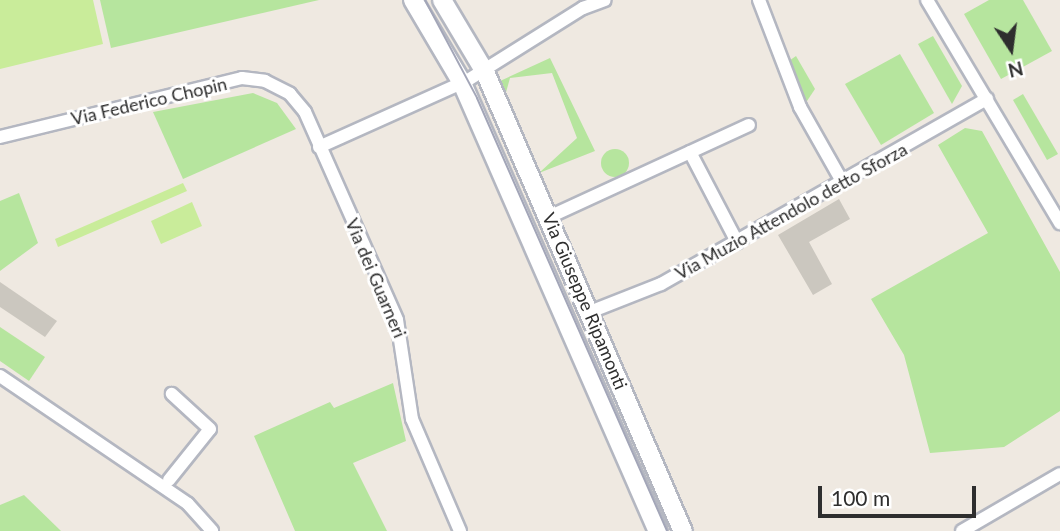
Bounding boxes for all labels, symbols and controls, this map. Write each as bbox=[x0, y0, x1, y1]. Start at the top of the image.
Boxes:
north arrow bbox=[976, 14, 1046, 84]
text: N bbox=[1006, 57, 1026, 83]
street label: Via Federico Chopin bbox=[69, 73, 229, 129]
street label: Via Muzio Attendolo detto Sforza bbox=[671, 138, 911, 284]
street label: Via Giuseppe Ripamonti bbox=[538, 210, 632, 392]
street label: Via dei Guarneri bbox=[341, 215, 411, 341]
scale bar bbox=[822, 472, 979, 516]
text: 100 m bbox=[831, 485, 890, 510]

